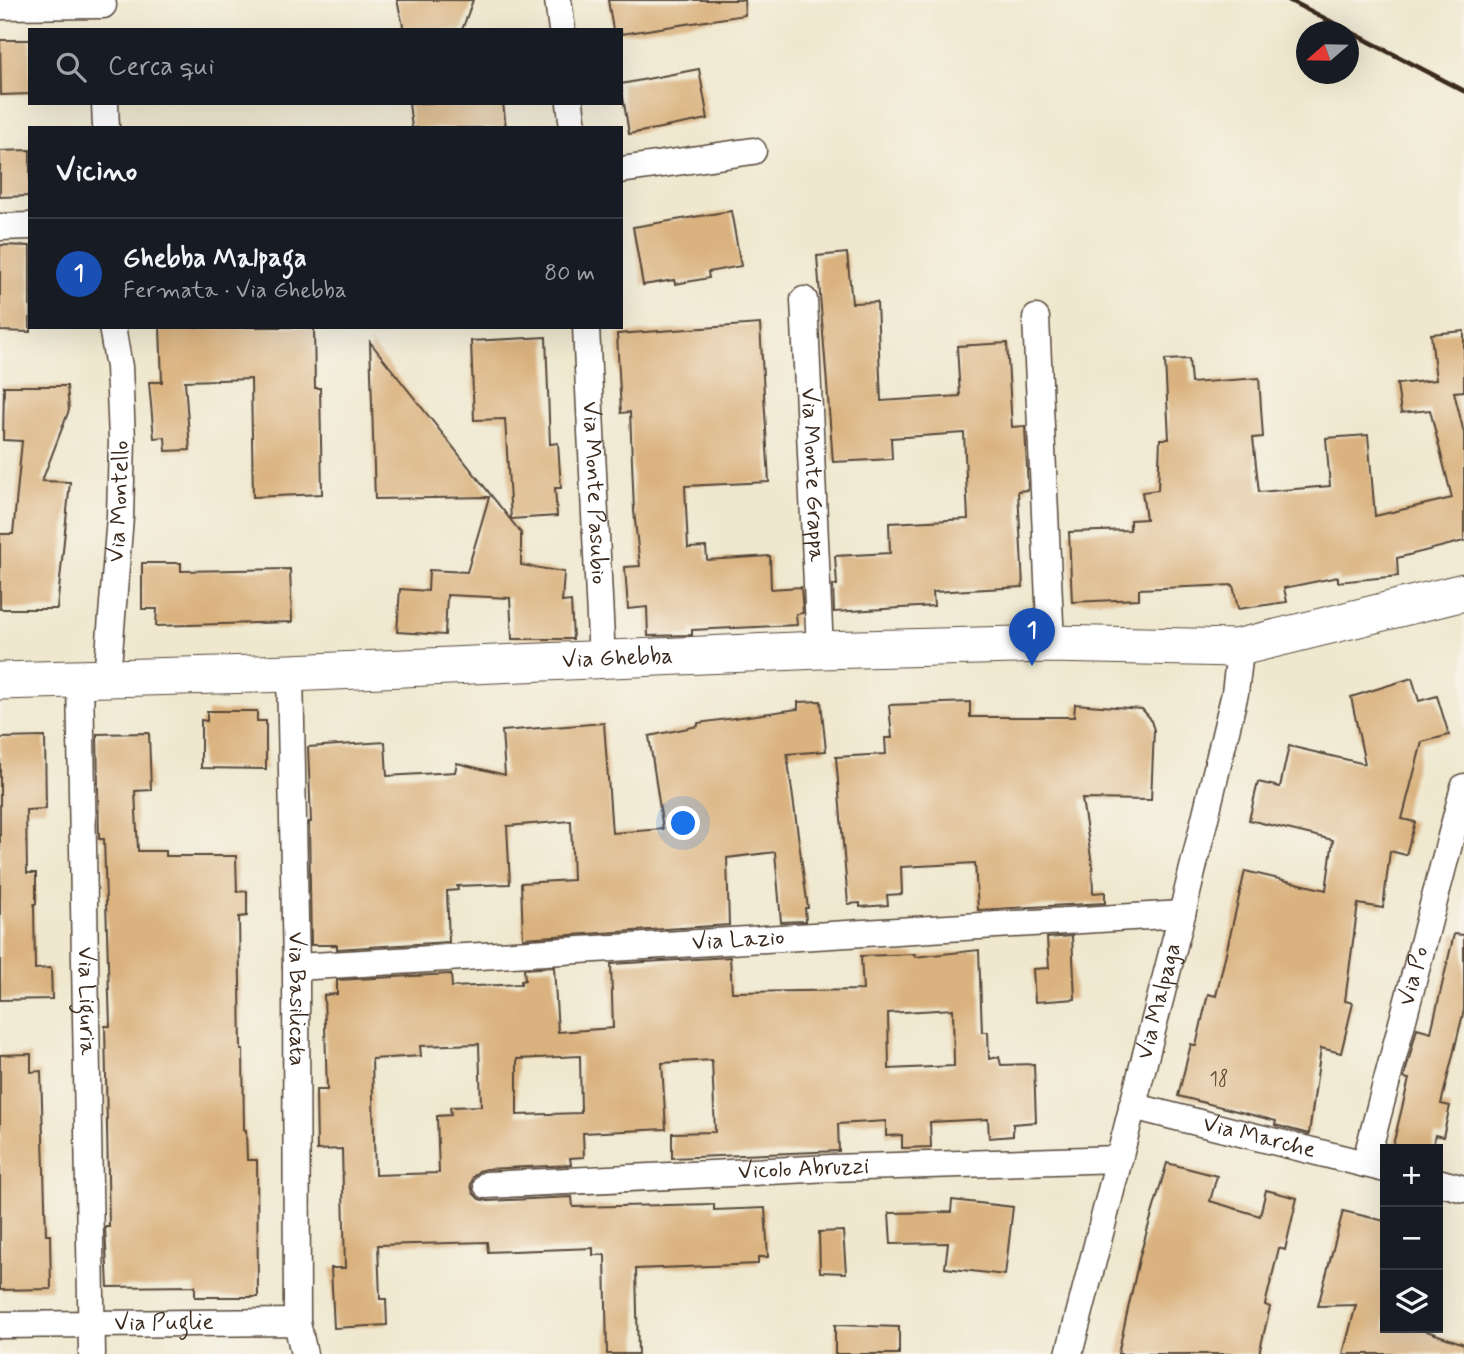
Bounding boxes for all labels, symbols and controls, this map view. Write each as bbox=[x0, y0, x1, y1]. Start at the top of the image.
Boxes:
north arrow bbox=[1296, 21, 1359, 84]
search box bbox=[28, 28, 623, 105]
icon: search bbox=[52, 48, 90, 86]
text: Cerca qui bbox=[108, 50, 214, 84]
text: Vicino bbox=[56, 152, 137, 191]
text: Ghebba Malpaga bbox=[123, 242, 307, 276]
text: 1 bbox=[74, 259, 84, 289]
text: 80 m bbox=[544, 259, 595, 289]
text: Fermata · Via Ghebba bbox=[123, 276, 347, 306]
street label: Via Monte Grappa bbox=[793, 387, 831, 563]
street label: Via Monte Pasubio bbox=[575, 401, 613, 585]
street label: Via Montello bbox=[101, 440, 137, 564]
pin: 1 bbox=[1009, 608, 1055, 666]
street label: Via Ghebba bbox=[561, 641, 674, 676]
your location bbox=[666, 806, 700, 840]
street label: Via Lazio bbox=[691, 923, 785, 958]
street label: Via Basilicata bbox=[280, 931, 311, 1066]
street label: Via Malpaga bbox=[1130, 940, 1189, 1063]
street label: Via Po bbox=[1392, 943, 1436, 1009]
street label: Via Liguria bbox=[69, 946, 102, 1056]
house number: 18 bbox=[1210, 1067, 1228, 1092]
street label: Via Marche bbox=[1200, 1109, 1319, 1166]
map controls bbox=[1380, 1144, 1443, 1333]
button: + bbox=[1380, 1144, 1443, 1207]
street label: Vicolo Abruzzi bbox=[737, 1152, 870, 1188]
button: − bbox=[1380, 1207, 1443, 1270]
button: layers bbox=[1380, 1270, 1443, 1333]
street label: Via Puglie bbox=[114, 1308, 214, 1340]

